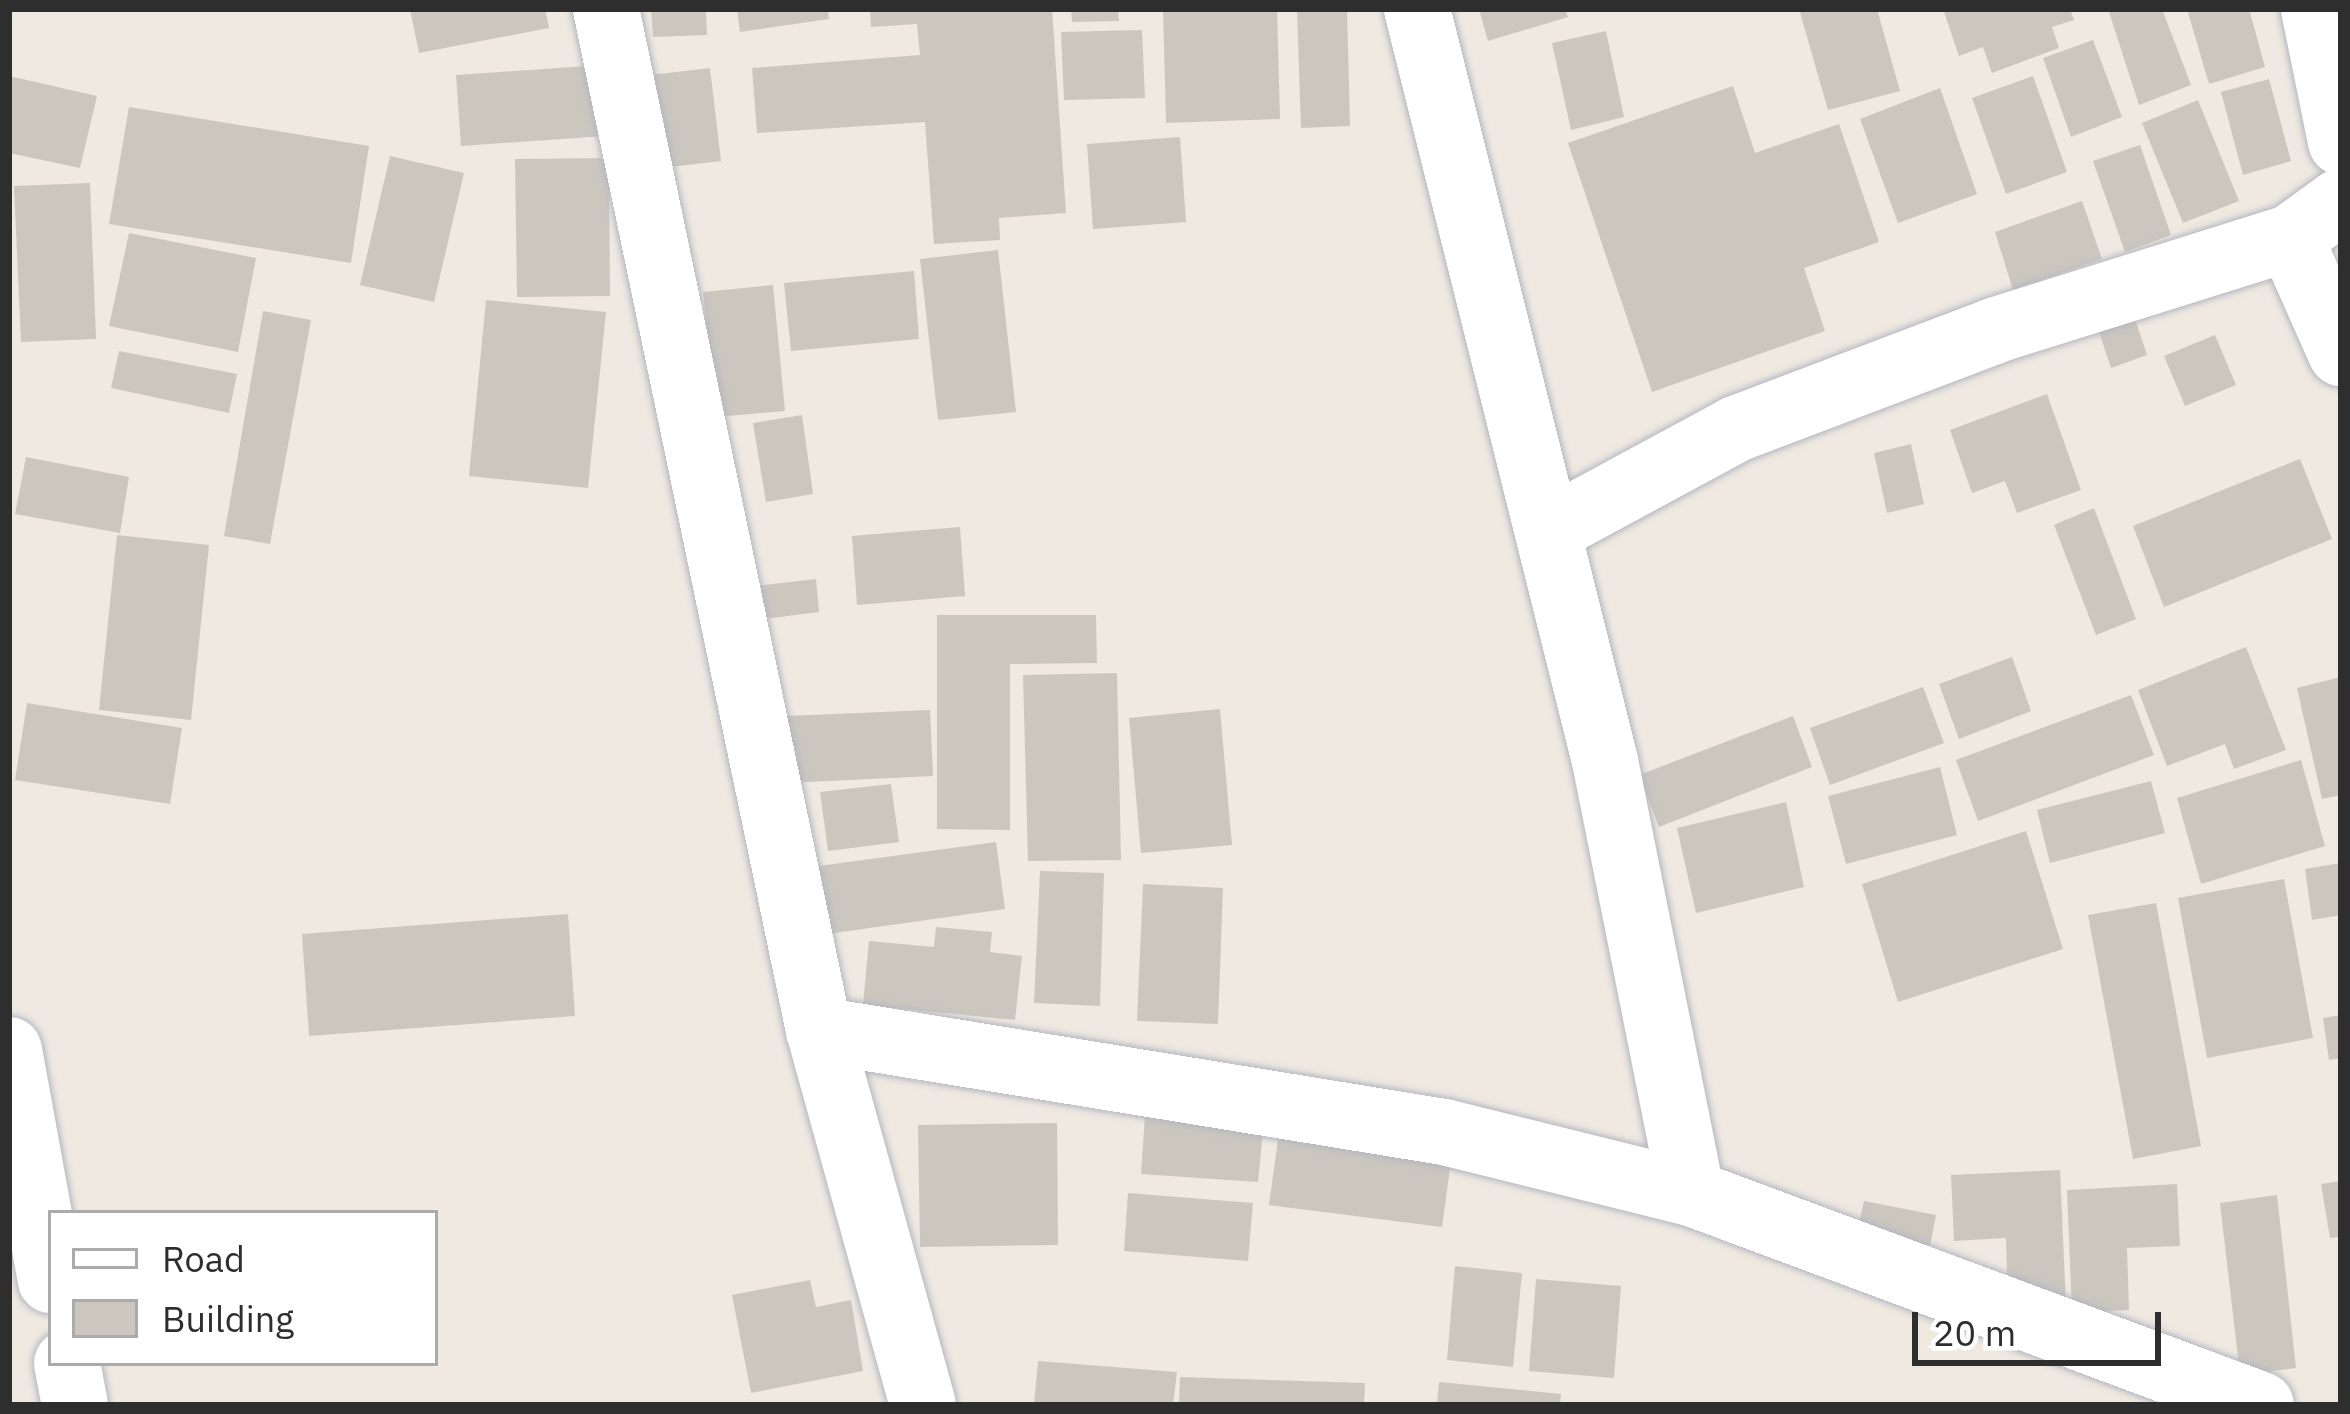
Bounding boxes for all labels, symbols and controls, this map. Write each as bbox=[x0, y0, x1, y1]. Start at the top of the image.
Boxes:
legend bbox=[48, 1210, 438, 1366]
text: Road bbox=[162, 1235, 245, 1282]
scale bar bbox=[1918, 1288, 2167, 1362]
text: Building bbox=[162, 1295, 294, 1342]
text: 20 m bbox=[1933, 1309, 2016, 1356]

